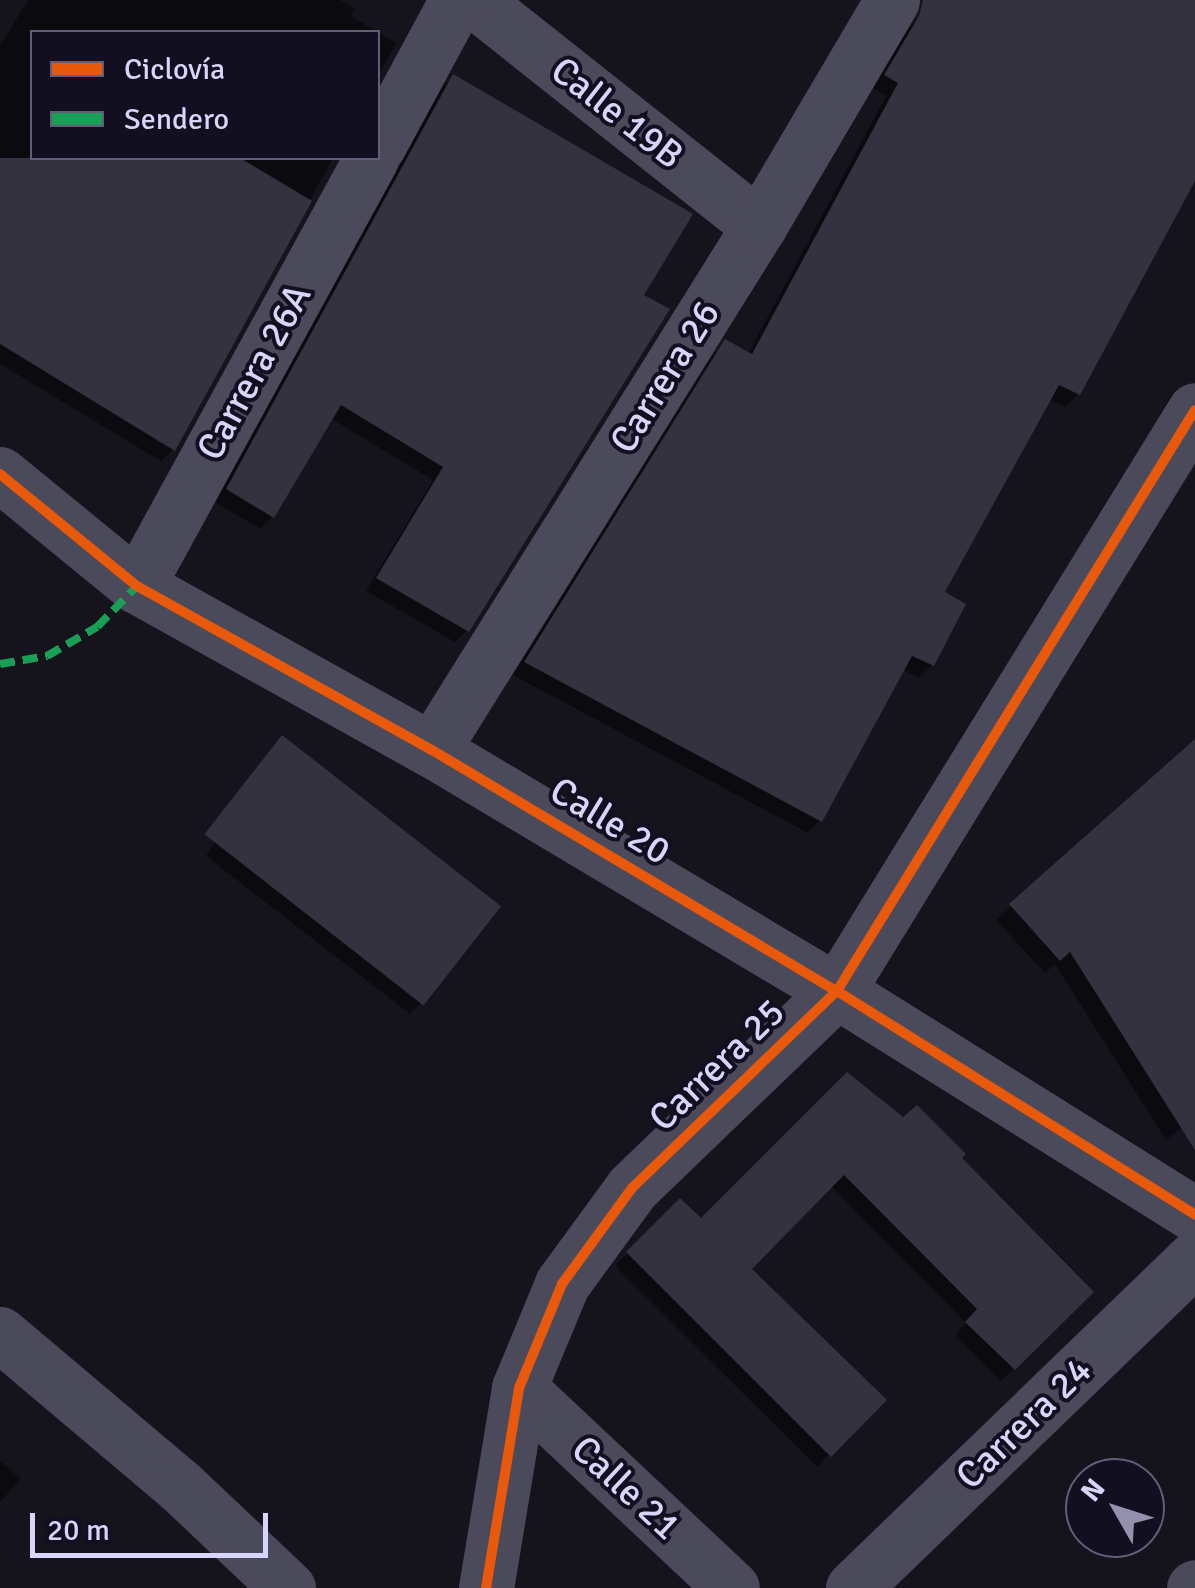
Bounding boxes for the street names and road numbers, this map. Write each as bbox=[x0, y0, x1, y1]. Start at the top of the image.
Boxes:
street label: Calle 19B bbox=[542, 47, 692, 179]
street label: Carrera 26A bbox=[187, 276, 321, 468]
street label: Carrera 26 bbox=[600, 293, 730, 461]
street label: Calle 20 bbox=[542, 767, 678, 875]
street label: Carrera 25 bbox=[640, 989, 794, 1141]
street label: Carrera 24 bbox=[947, 1347, 1101, 1499]
street label: Calle 21 bbox=[562, 1426, 690, 1550]

